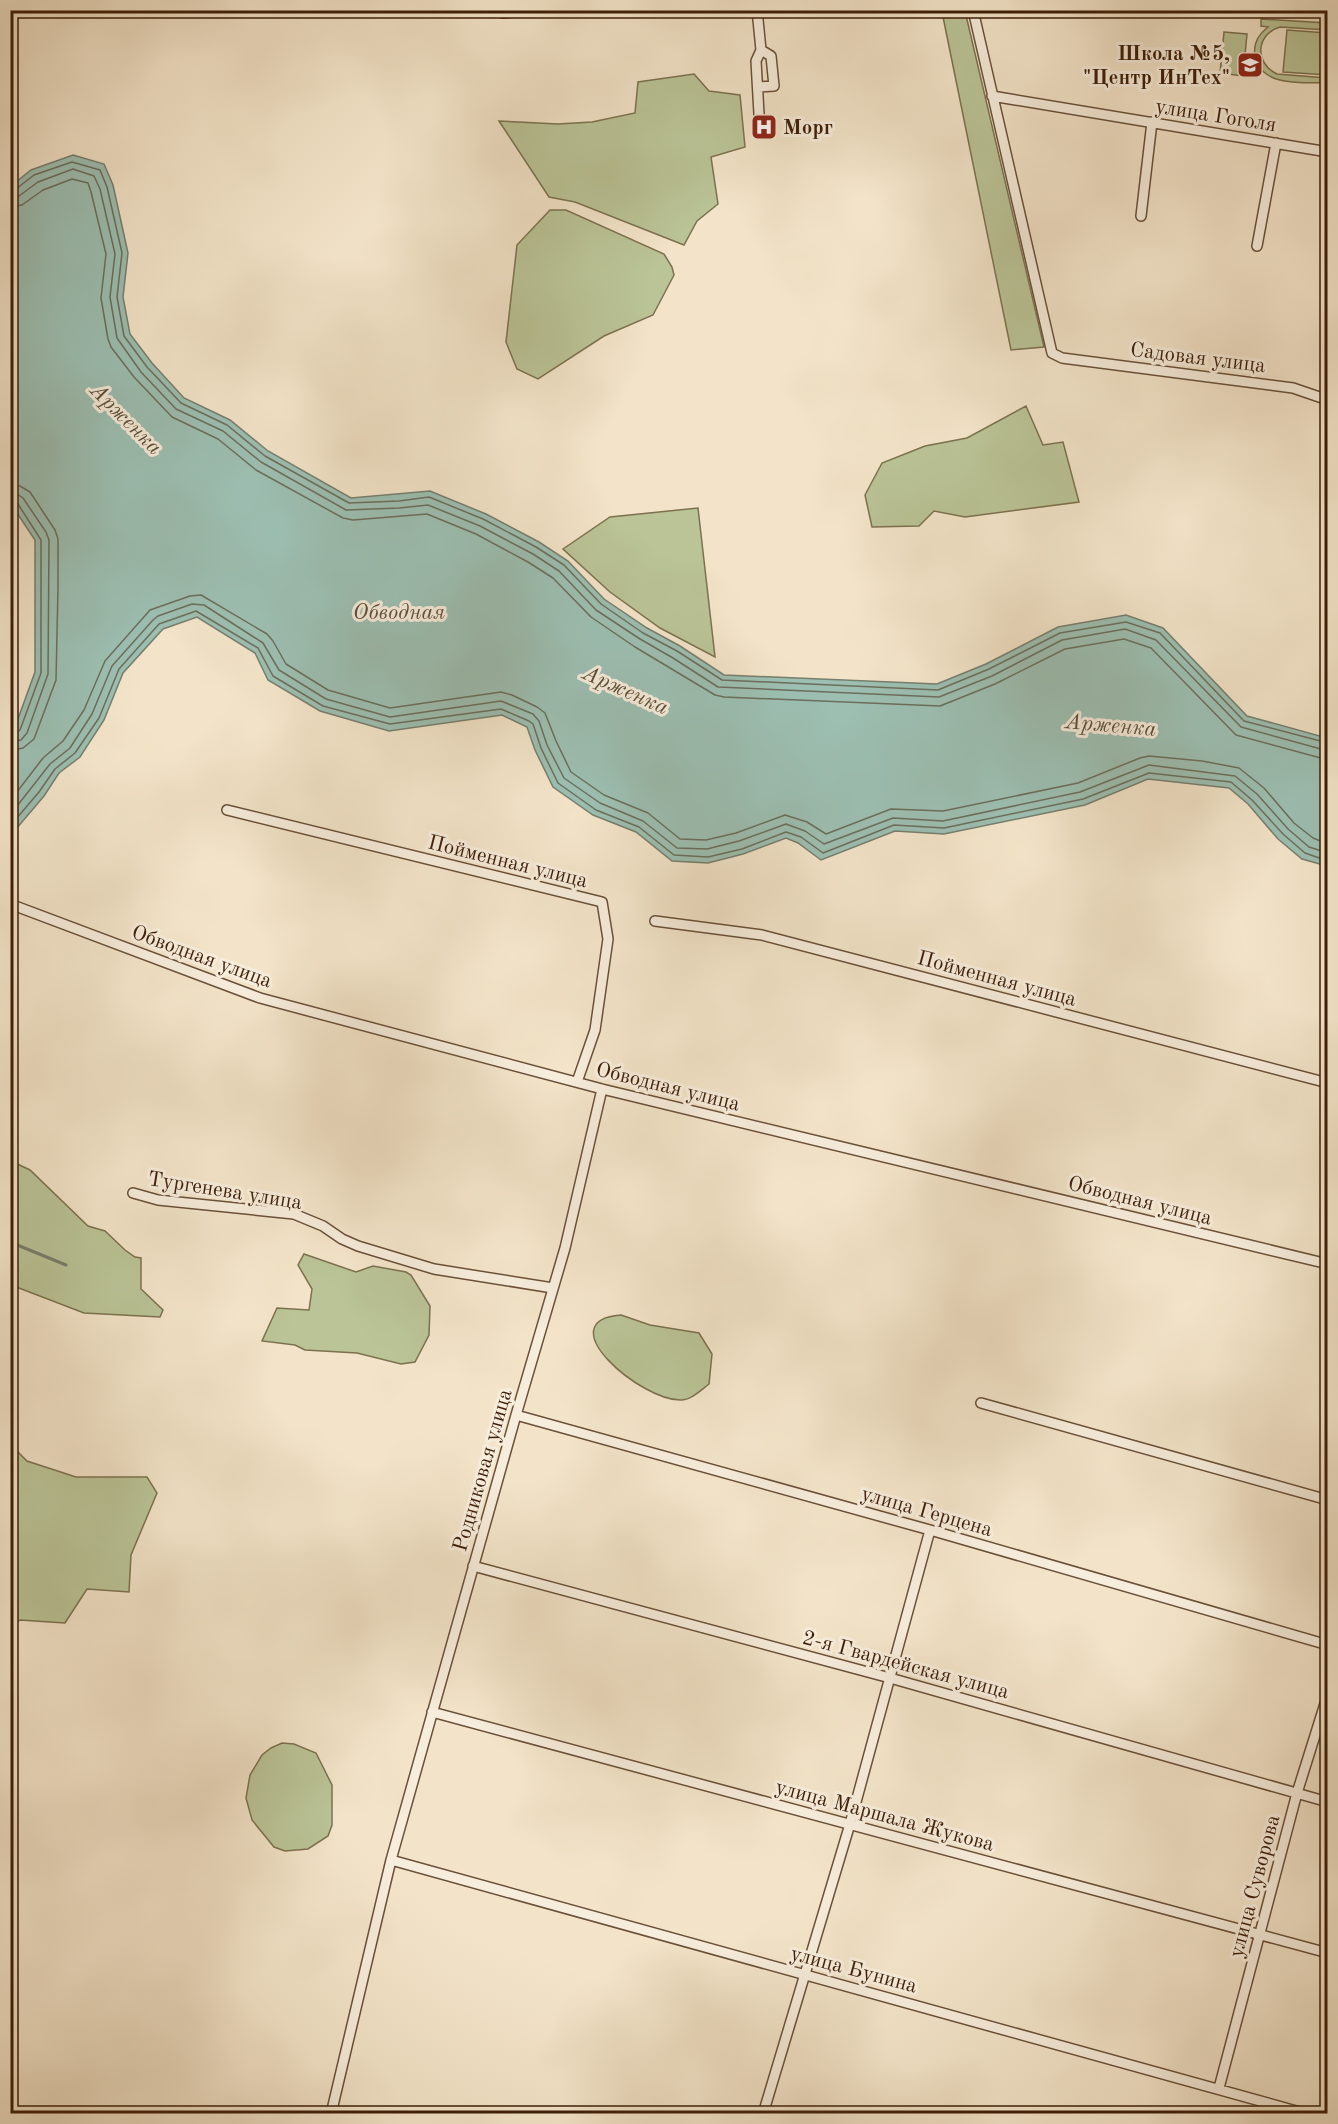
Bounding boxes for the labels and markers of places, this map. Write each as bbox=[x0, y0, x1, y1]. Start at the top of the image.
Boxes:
place label: Школа №5, "Центр ИнТех" bbox=[1083, 44, 1230, 89]
school or university icon: Школа №5, "Центр ИнТех" bbox=[1235, 50, 1265, 80]
hospital icon: Морг bbox=[749, 112, 779, 142]
place label: Морг bbox=[783, 118, 833, 139]

